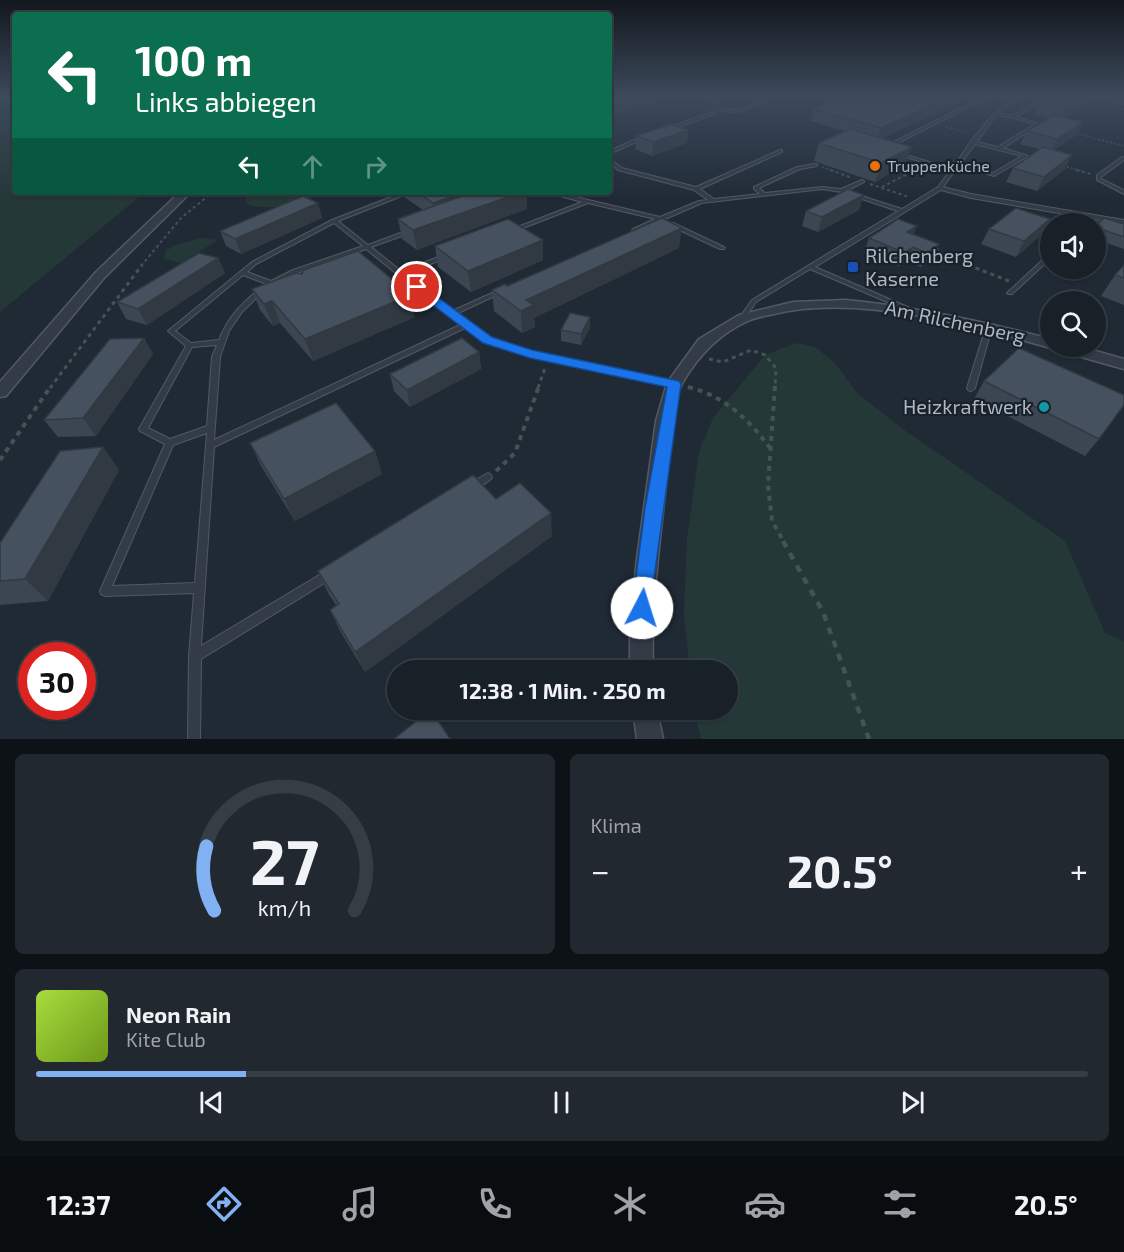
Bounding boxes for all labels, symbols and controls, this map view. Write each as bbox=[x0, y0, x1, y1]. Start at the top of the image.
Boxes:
text: 100 m bbox=[135, 34, 252, 84]
icon: left bbox=[36, 36, 114, 114]
text: Links abbiegen bbox=[135, 85, 317, 117]
icon: left bbox=[233, 150, 266, 183]
icon: ahead bbox=[296, 150, 329, 183]
icon: right bbox=[359, 150, 392, 183]
place label: Truppenküche bbox=[887, 156, 990, 175]
marker: Truppenküche bbox=[868, 159, 882, 173]
map controls bbox=[1040, 213, 1106, 357]
button: sound bbox=[1040, 213, 1106, 279]
place label: Rilchenberg Kaserne bbox=[865, 243, 973, 290]
marker: Rilchenberg Kaserne bbox=[846, 260, 860, 274]
pin bbox=[391, 261, 442, 312]
icon: arrive bbox=[400, 270, 433, 303]
button: search bbox=[1040, 291, 1106, 357]
street label: Am Rilchenberg bbox=[883, 294, 1027, 348]
place label: Heizkraftwerk bbox=[903, 394, 1032, 418]
marker: Heizkraftwerk bbox=[1037, 400, 1051, 414]
position arrow bbox=[610, 576, 674, 640]
speed limit sign: 30 bbox=[18, 642, 96, 720]
text: 12:38 · 1 Min. · 250 m bbox=[459, 677, 666, 703]
text: Klima bbox=[591, 813, 642, 837]
text: 27 bbox=[250, 823, 319, 898]
text: 20.5° bbox=[787, 843, 893, 897]
text: − bbox=[591, 850, 610, 890]
text: + bbox=[1070, 850, 1088, 890]
text: km/h bbox=[258, 895, 311, 920]
text: Neon Rain bbox=[126, 1001, 231, 1027]
text: Kite Club bbox=[126, 1027, 206, 1051]
icon: previous bbox=[195, 1086, 228, 1119]
icon: pause bbox=[545, 1086, 578, 1119]
icon: next bbox=[896, 1086, 929, 1119]
icon: directions bbox=[203, 1183, 245, 1225]
icon: music bbox=[339, 1183, 381, 1225]
icon: phone bbox=[474, 1183, 516, 1225]
icon: climate bbox=[609, 1183, 651, 1225]
icon: car bbox=[744, 1183, 786, 1225]
icon: filters bbox=[879, 1183, 921, 1225]
text: 12:37 bbox=[47, 1188, 110, 1220]
text: 20.5° bbox=[1014, 1188, 1077, 1220]

